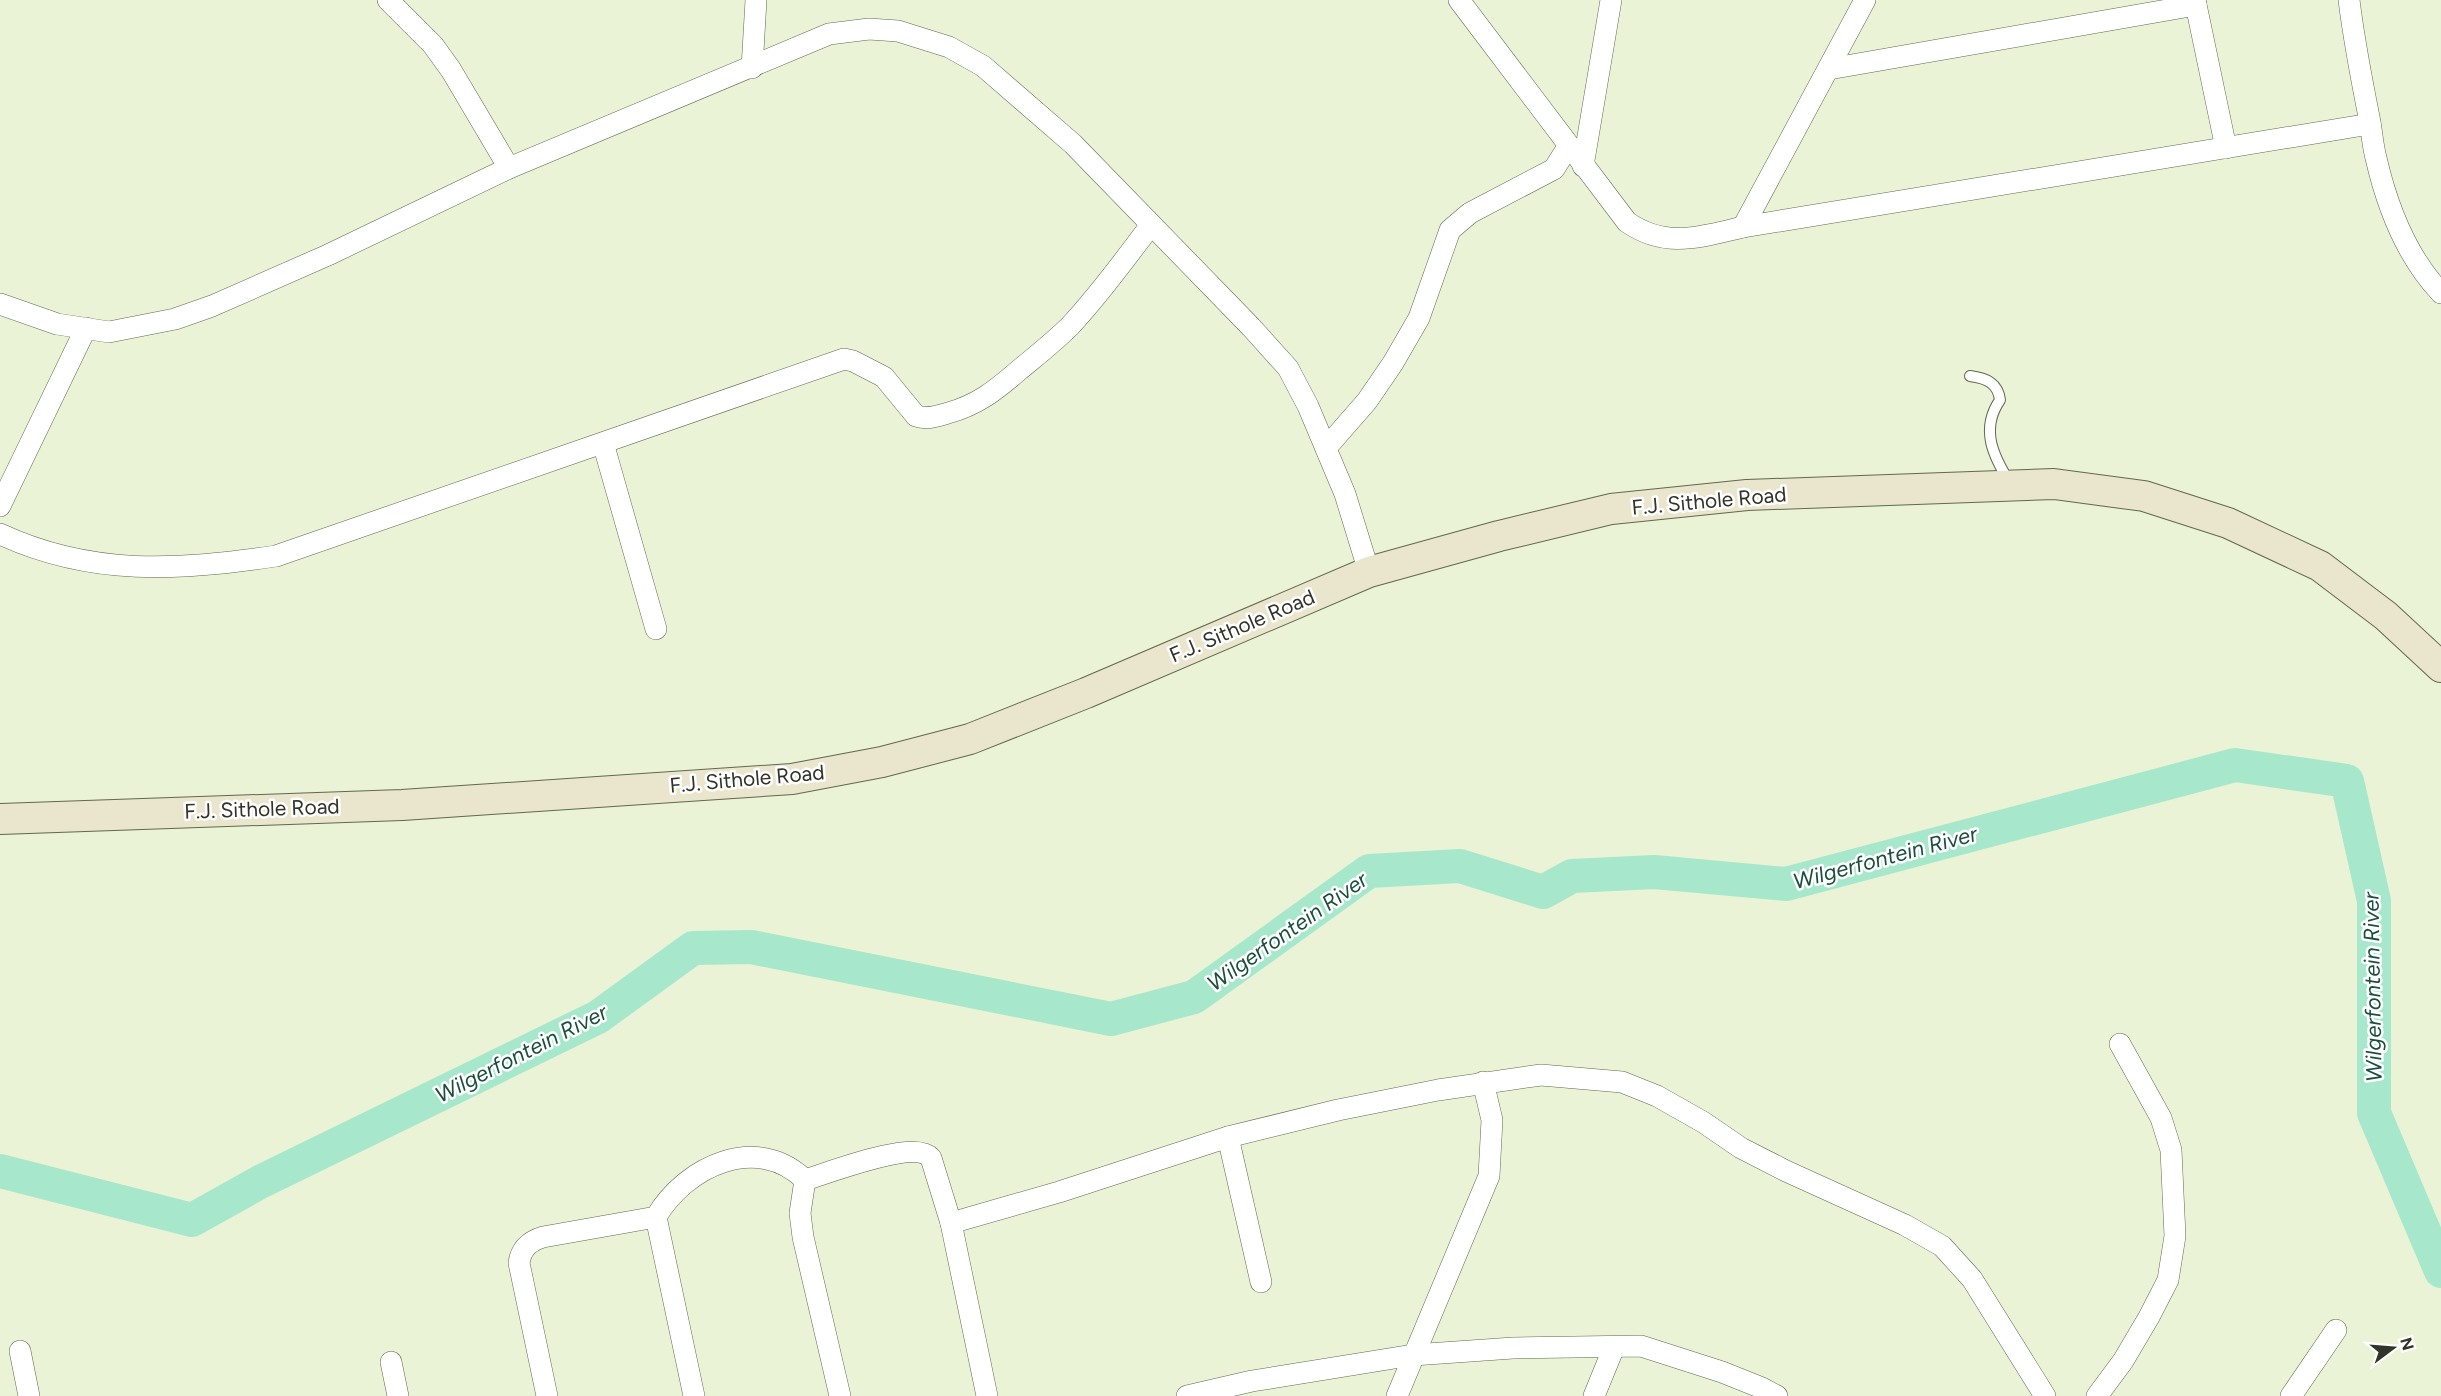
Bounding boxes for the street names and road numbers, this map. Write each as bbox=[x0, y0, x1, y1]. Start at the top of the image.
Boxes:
street label: F.J. Sithole Road bbox=[1630, 481, 1787, 520]
street label: F.J. Sithole Road bbox=[1165, 584, 1318, 667]
street label: F.J. Sithole Road bbox=[668, 759, 825, 798]
street label: F.J. Sithole Road bbox=[184, 793, 340, 824]

